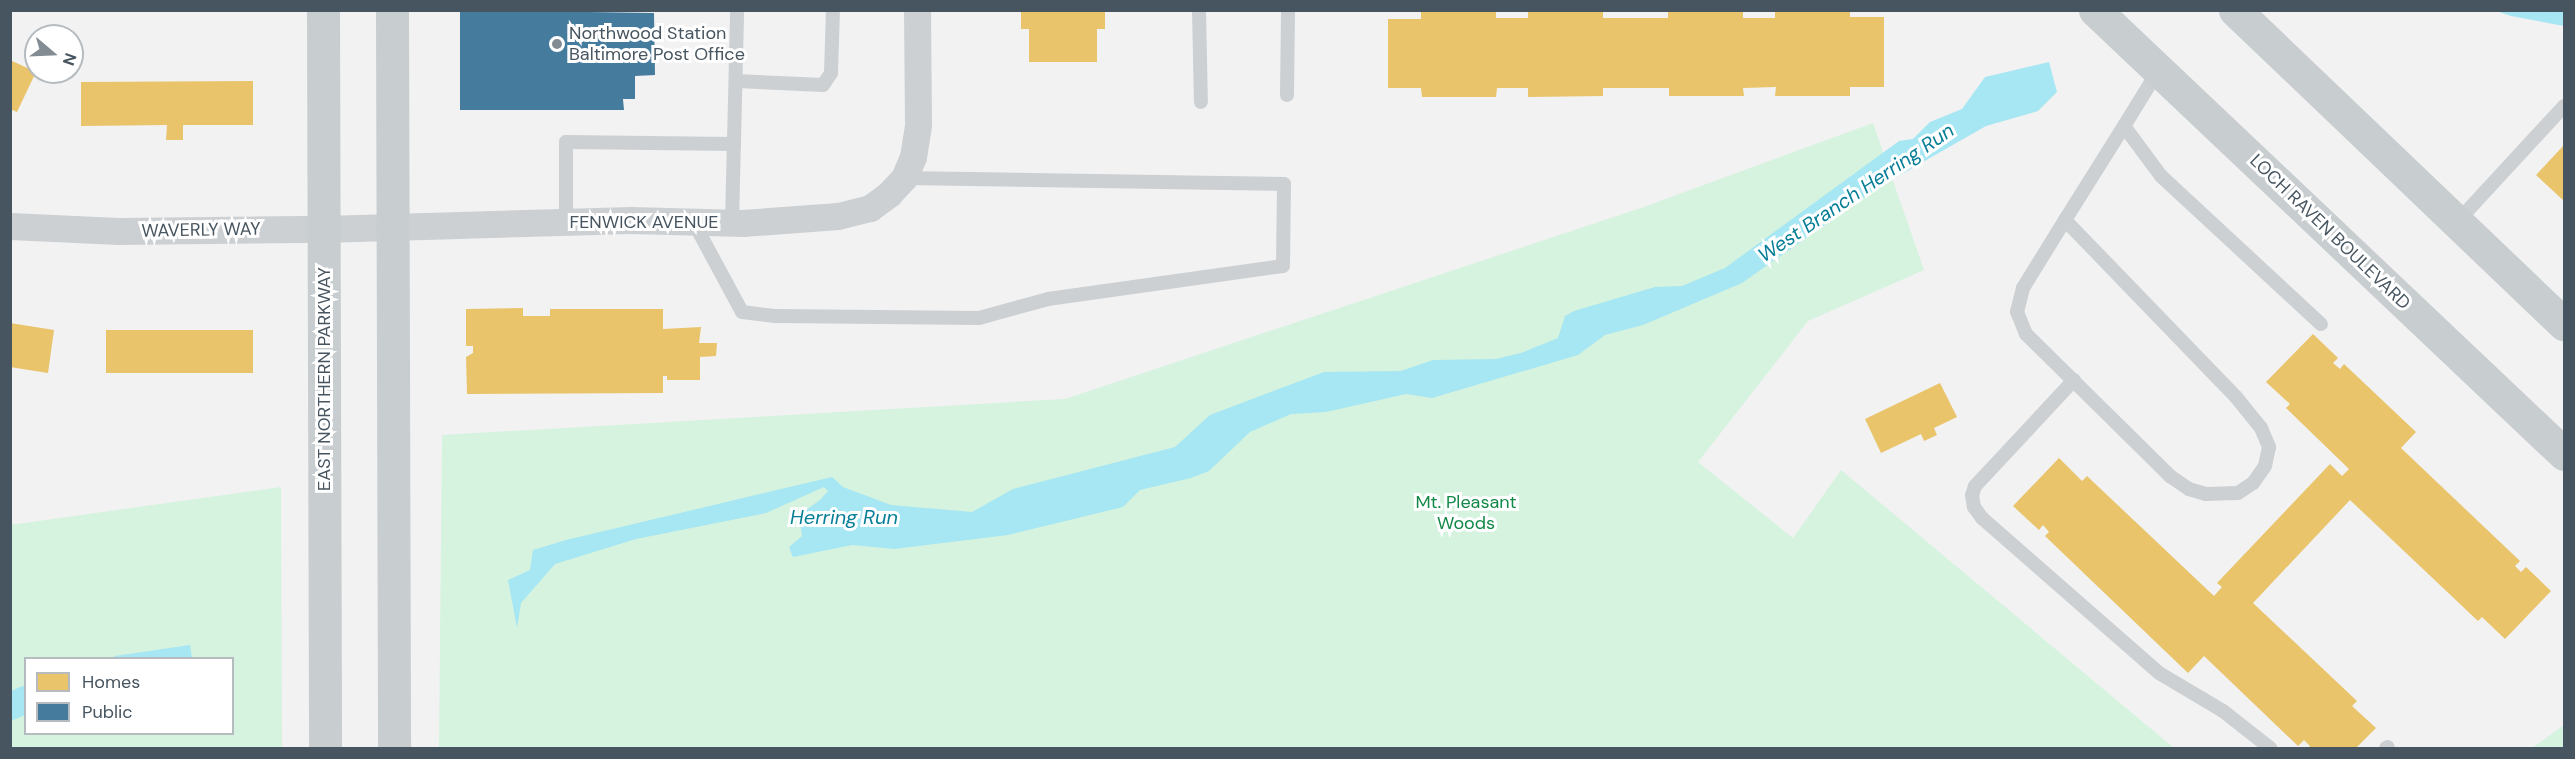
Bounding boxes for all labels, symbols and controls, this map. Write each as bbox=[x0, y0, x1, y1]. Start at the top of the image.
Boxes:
place label: Northwood Station Baltimore Post Office bbox=[569, 23, 745, 66]
north arrow bbox=[24, 24, 84, 84]
marker: Northwood Station Baltimore Post Office bbox=[550, 37, 564, 51]
text: N bbox=[58, 50, 81, 68]
water label: West Branch Herring Run bbox=[1753, 118, 1959, 268]
street label: LOCH RAVEN BOULEVARD bbox=[2245, 150, 2415, 314]
street label: FENWICK AVENUE bbox=[570, 211, 718, 233]
street label: WAVERLY WAY bbox=[141, 218, 261, 242]
street label: EAST NORTHERN PARKWAY bbox=[313, 267, 335, 491]
park label: Mt. Pleasant Woods bbox=[1415, 492, 1517, 534]
water label: Herring Run bbox=[790, 505, 898, 529]
legend bbox=[24, 657, 234, 735]
text: Homes bbox=[82, 670, 140, 694]
text: Public bbox=[82, 700, 133, 724]

